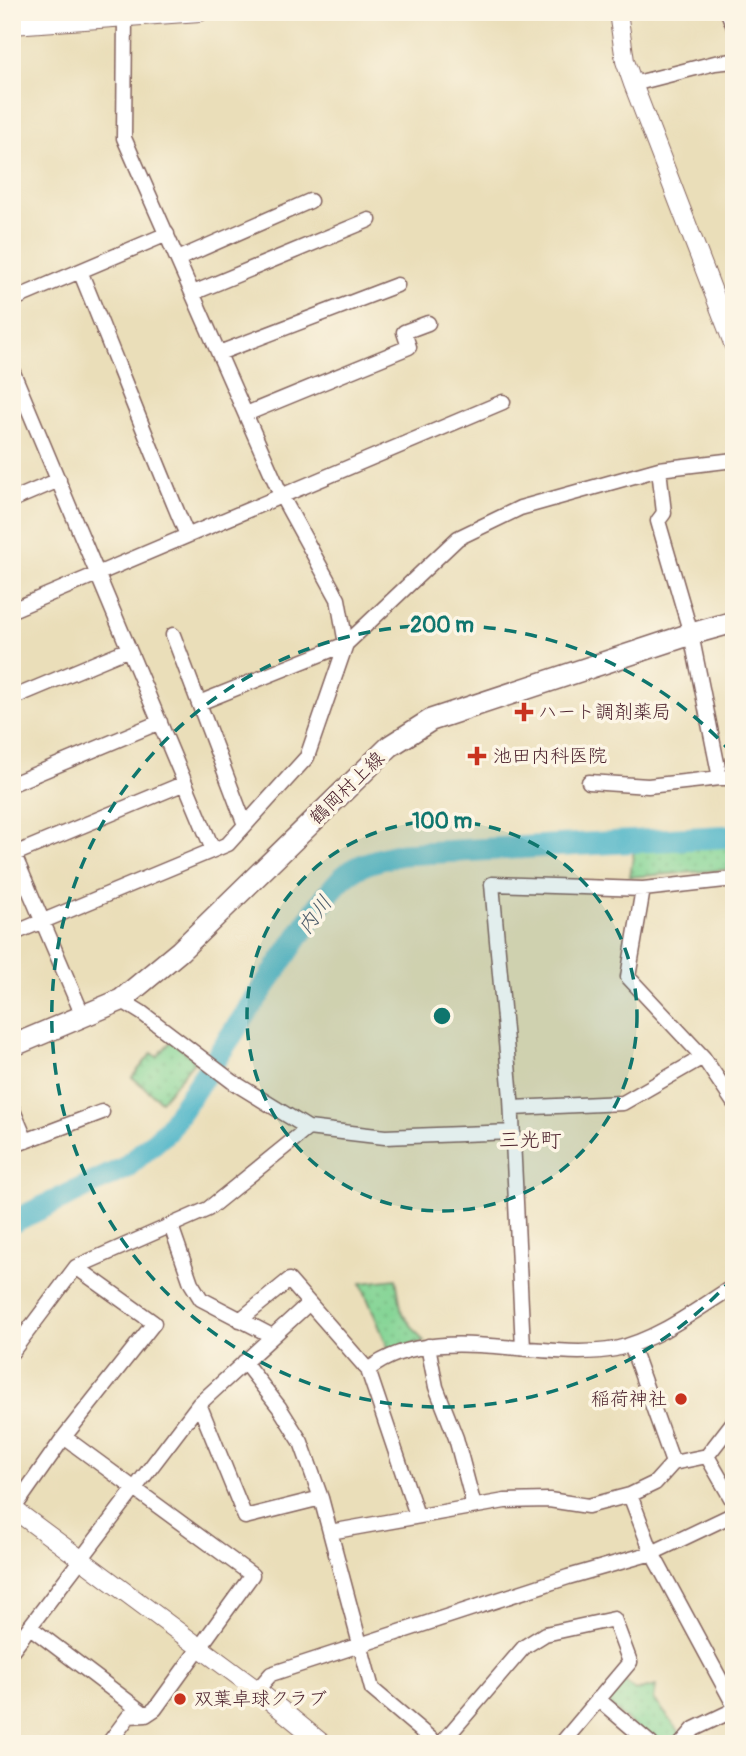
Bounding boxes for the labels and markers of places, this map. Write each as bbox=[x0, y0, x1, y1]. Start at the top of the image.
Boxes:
place label: ハート調剤薬局 bbox=[538, 700, 671, 724]
marker: ハート調剤薬局 bbox=[516, 704, 532, 720]
place label: 池田内科医院 bbox=[493, 744, 607, 768]
marker: 池田内科医院 bbox=[467, 746, 487, 766]
centre of rings bbox=[430, 1004, 454, 1028]
place label: 稲荷神社 bbox=[591, 1387, 667, 1411]
marker: 稲荷神社 bbox=[673, 1391, 689, 1407]
place label: 双葉卓球クラブ bbox=[194, 1687, 327, 1711]
marker: 双葉卓球クラブ bbox=[172, 1691, 188, 1707]

